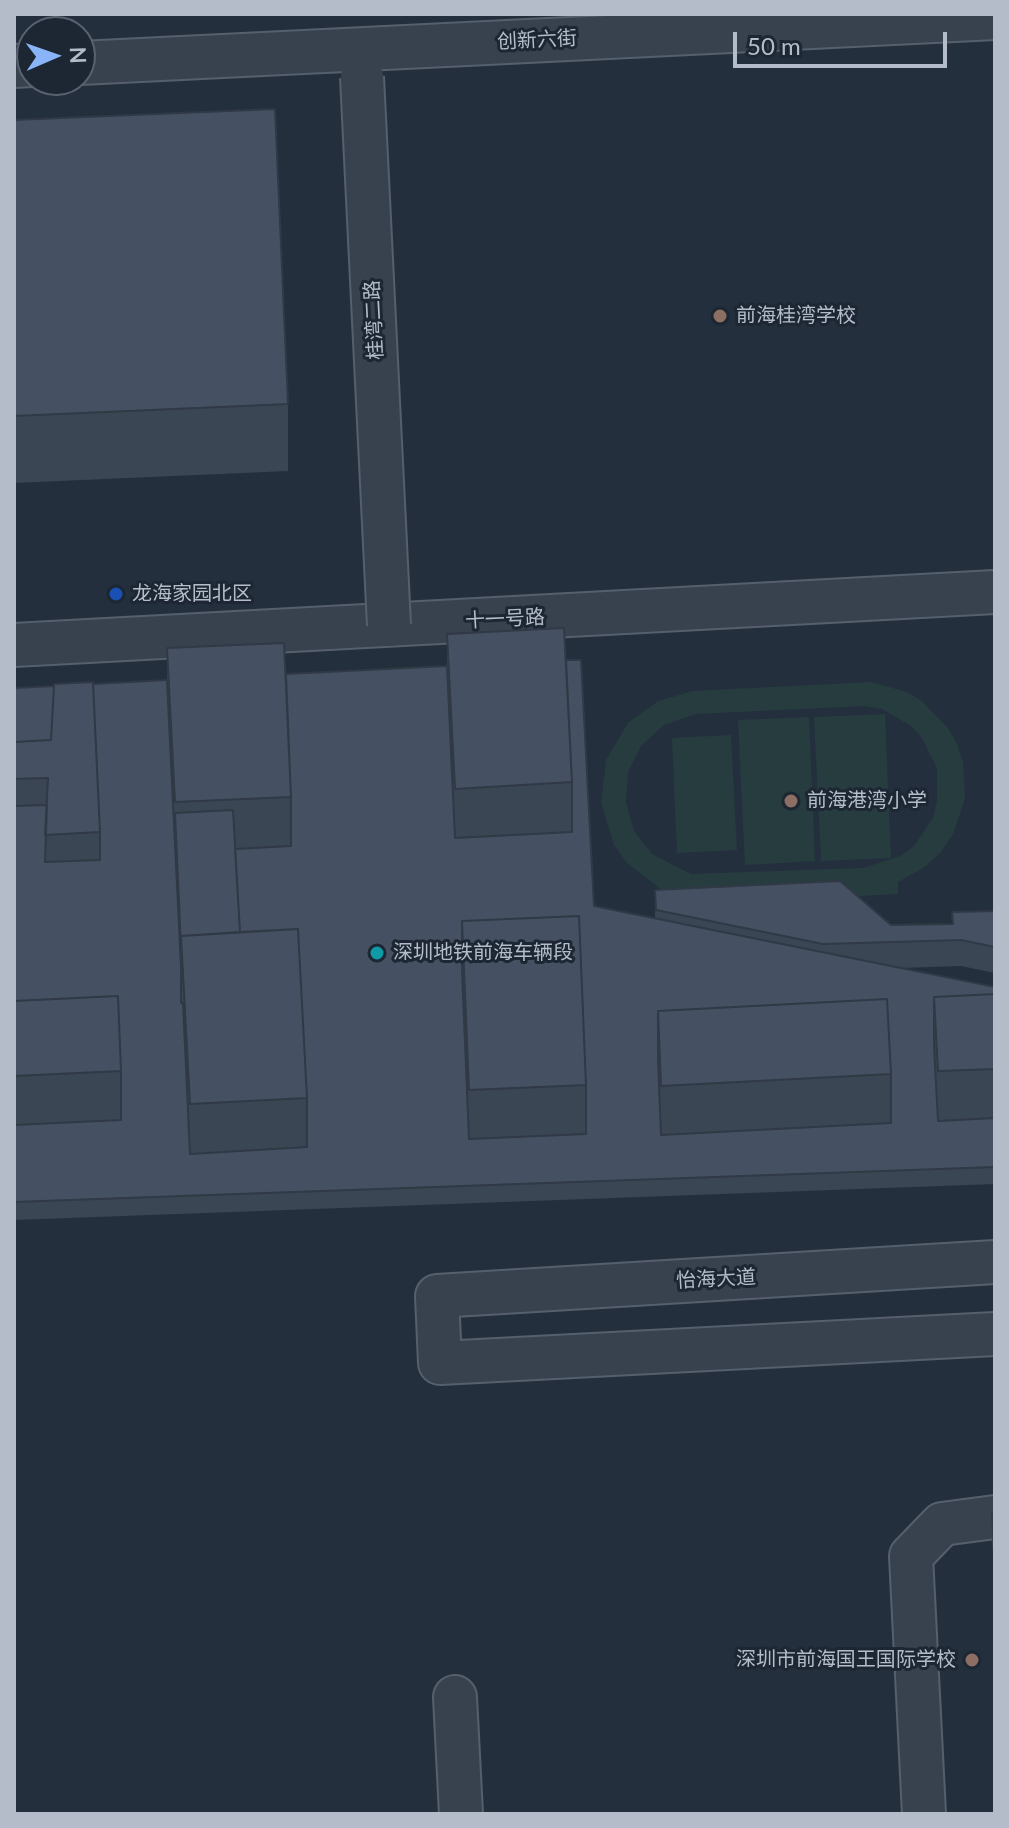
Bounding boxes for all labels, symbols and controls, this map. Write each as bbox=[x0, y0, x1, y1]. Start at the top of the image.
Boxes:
north arrow bbox=[16, 16, 96, 96]
scale bar bbox=[737, 16, 951, 66]
street label: 创新六街 bbox=[496, 26, 578, 54]
text: 50 m bbox=[747, 31, 801, 60]
text: N bbox=[65, 46, 92, 64]
street label: 桂湾二路 bbox=[360, 279, 388, 361]
place label: 前海桂湾学校 bbox=[736, 304, 856, 328]
marker: 前海桂湾学校 bbox=[711, 307, 729, 325]
place label: 龙海家园北区 bbox=[132, 582, 252, 606]
marker: 龙海家园北区 bbox=[107, 585, 125, 603]
street label: 十一号路 bbox=[464, 605, 546, 633]
place label: 前海港湾小学 bbox=[807, 789, 927, 813]
marker: 前海港湾小学 bbox=[782, 792, 800, 810]
place label: 深圳地铁前海车辆段 bbox=[393, 941, 573, 965]
marker: 深圳地铁前海车辆段 bbox=[368, 944, 386, 962]
street label: 怡海大道 bbox=[675, 1265, 757, 1293]
place label: 深圳市前海国王国际学校 bbox=[736, 1648, 956, 1672]
marker: 深圳市前海国王国际学校 bbox=[963, 1651, 981, 1669]

